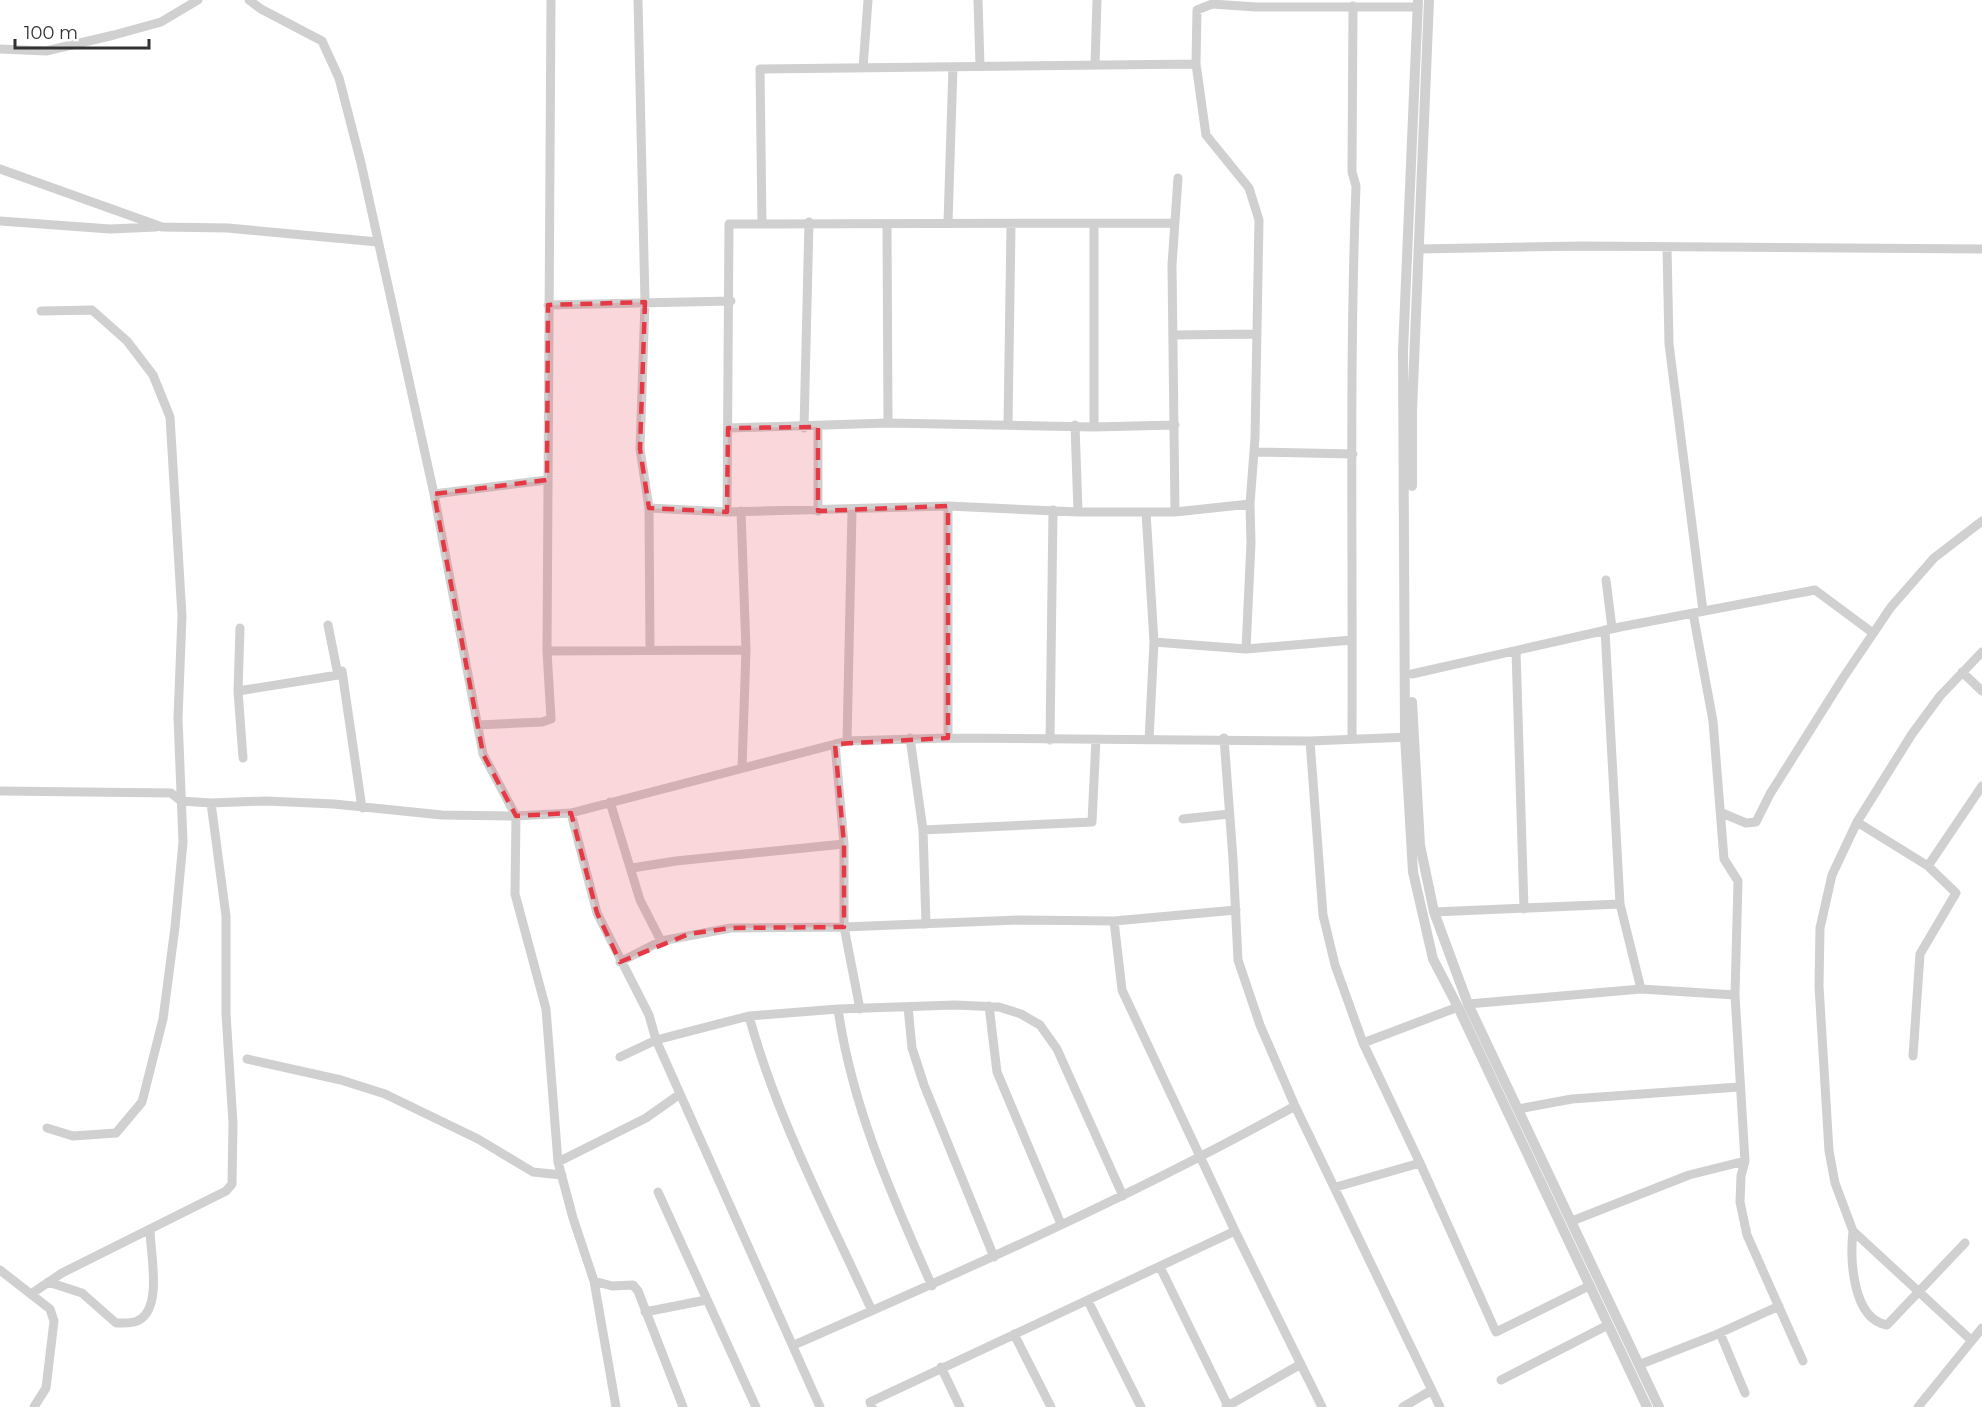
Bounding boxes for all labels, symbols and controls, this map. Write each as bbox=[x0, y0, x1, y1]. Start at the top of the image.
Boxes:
scale bar bbox=[15, 12, 148, 50]
text: 100 m bbox=[24, 22, 78, 44]

